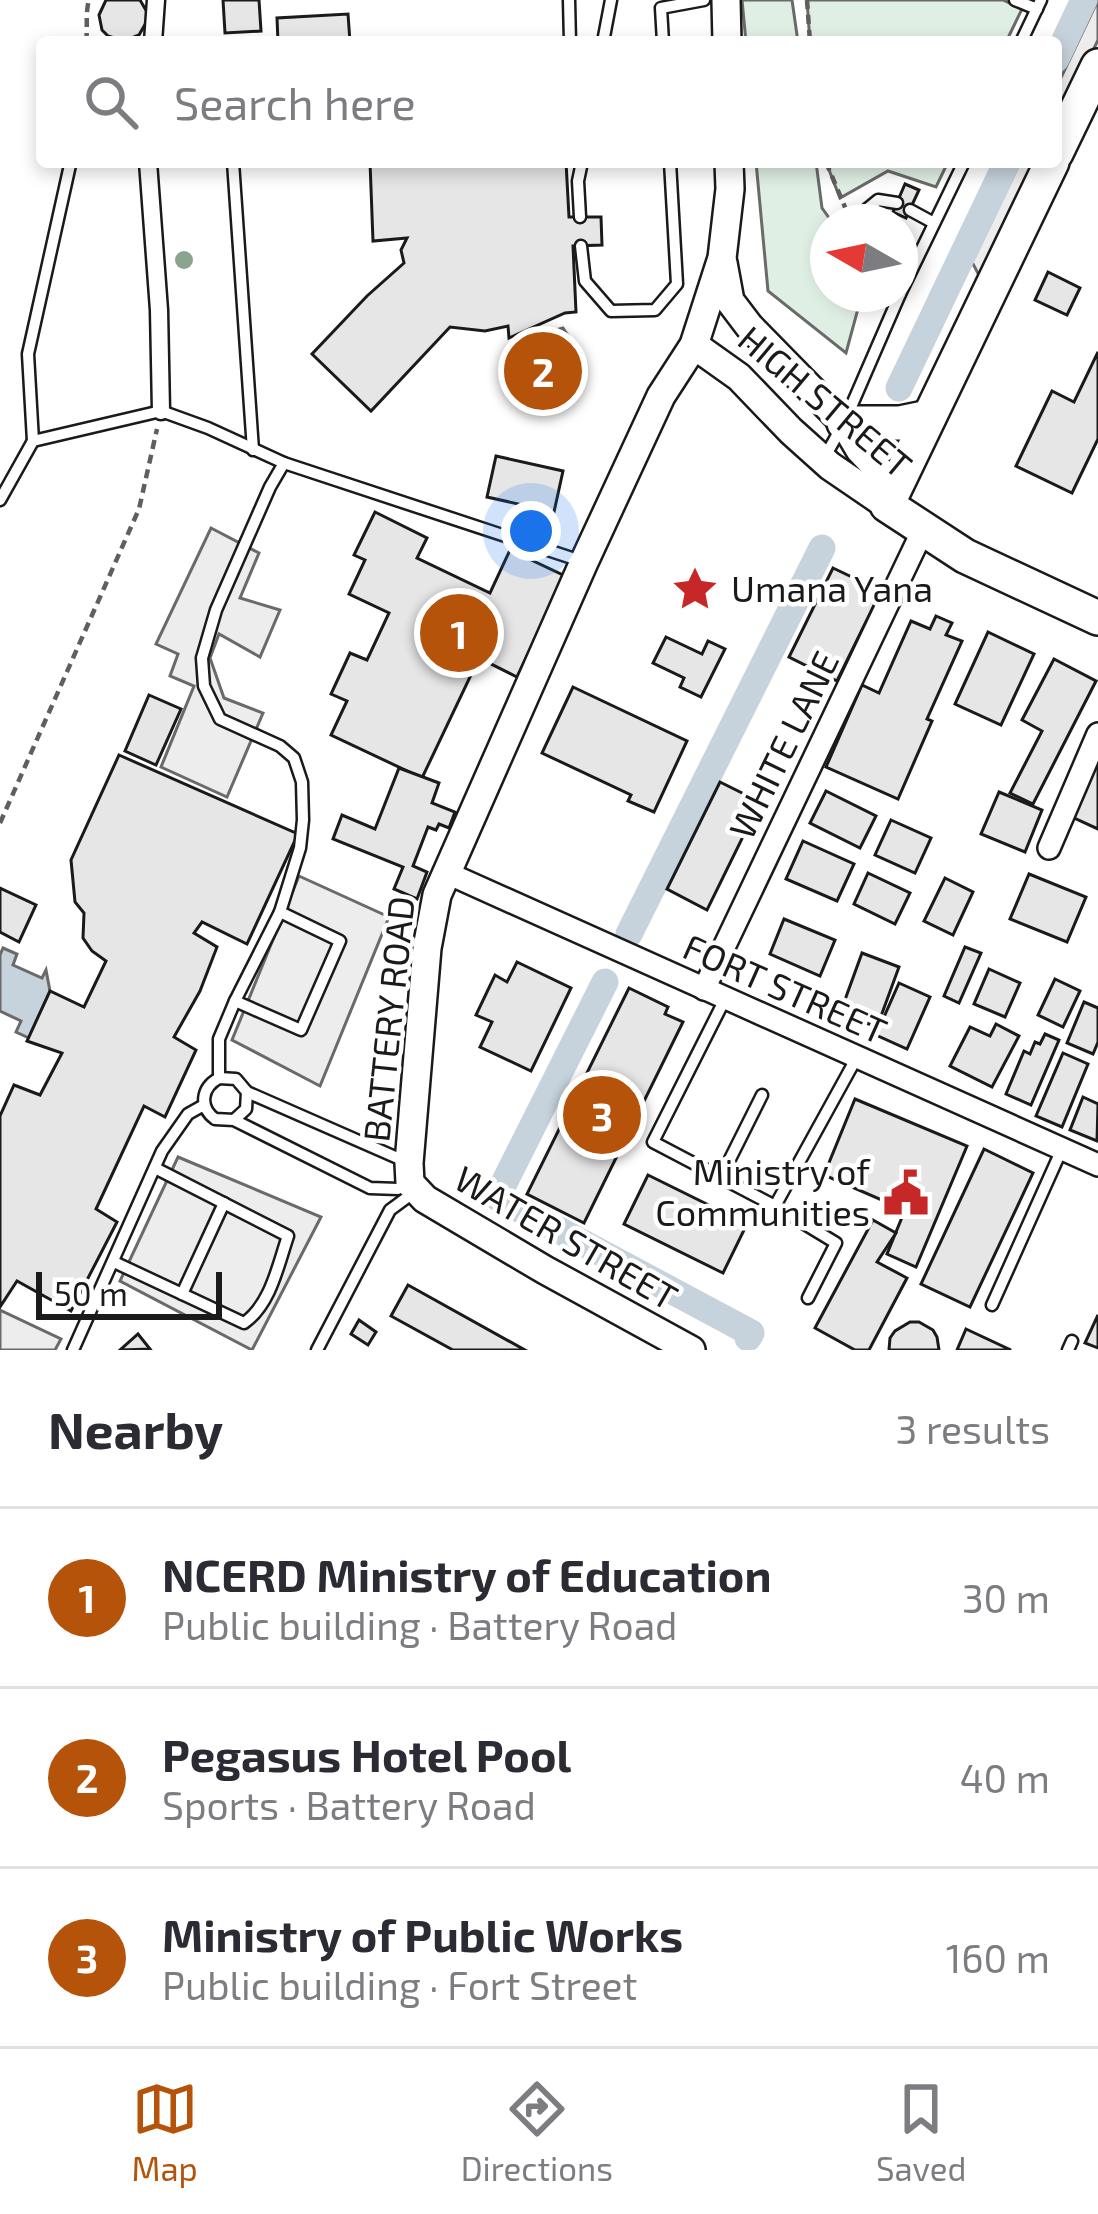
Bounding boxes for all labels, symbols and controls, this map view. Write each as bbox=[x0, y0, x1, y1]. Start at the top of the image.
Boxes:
search box bbox=[36, 36, 1062, 168]
icon: search bbox=[78, 69, 144, 135]
text: Search here bbox=[174, 75, 416, 129]
north arrow bbox=[810, 204, 918, 312]
street label: HIGH STREET bbox=[731, 316, 921, 486]
pin: 2 bbox=[504, 326, 582, 416]
your location bbox=[501, 501, 561, 561]
place icon: Umana Yana bbox=[670, 564, 720, 614]
place label: Umana Yana bbox=[731, 566, 933, 609]
pin: 1 bbox=[420, 588, 498, 678]
street label: WHITE LANE bbox=[719, 644, 847, 845]
street label: BATTERY ROAD bbox=[353, 894, 422, 1144]
street label: FORT STREET bbox=[677, 924, 894, 1052]
pin: 3 bbox=[563, 1070, 641, 1160]
place label: Ministry of Communities bbox=[655, 1149, 871, 1233]
street label: WATER STREET bbox=[448, 1156, 686, 1318]
public building icon: Ministry of Communities bbox=[881, 1168, 931, 1218]
scale bar bbox=[36, 1266, 222, 1319]
text: 50 m bbox=[54, 1273, 128, 1313]
text: Nearby bbox=[48, 1398, 223, 1459]
text: 3 results bbox=[896, 1405, 1050, 1452]
text: NCERD Ministry of Education bbox=[162, 1547, 771, 1601]
text: 1 bbox=[79, 1574, 95, 1621]
text: 30 m bbox=[962, 1574, 1050, 1621]
text: Public building · Battery Road bbox=[162, 1601, 677, 1648]
text: Pegasus Hotel Pool bbox=[162, 1727, 571, 1781]
text: 2 bbox=[76, 1754, 98, 1801]
text: 40 m bbox=[960, 1754, 1050, 1801]
text: Sports · Battery Road bbox=[162, 1781, 536, 1828]
text: Ministry of Public Works bbox=[162, 1907, 683, 1961]
text: 3 bbox=[76, 1934, 98, 1981]
text: 160 m bbox=[946, 1934, 1050, 1981]
text: Public building · Fort Street bbox=[162, 1961, 637, 2008]
tab: Map bbox=[132, 2076, 198, 2188]
tab: Directions bbox=[461, 2076, 613, 2188]
tab: Saved bbox=[876, 2076, 966, 2188]

